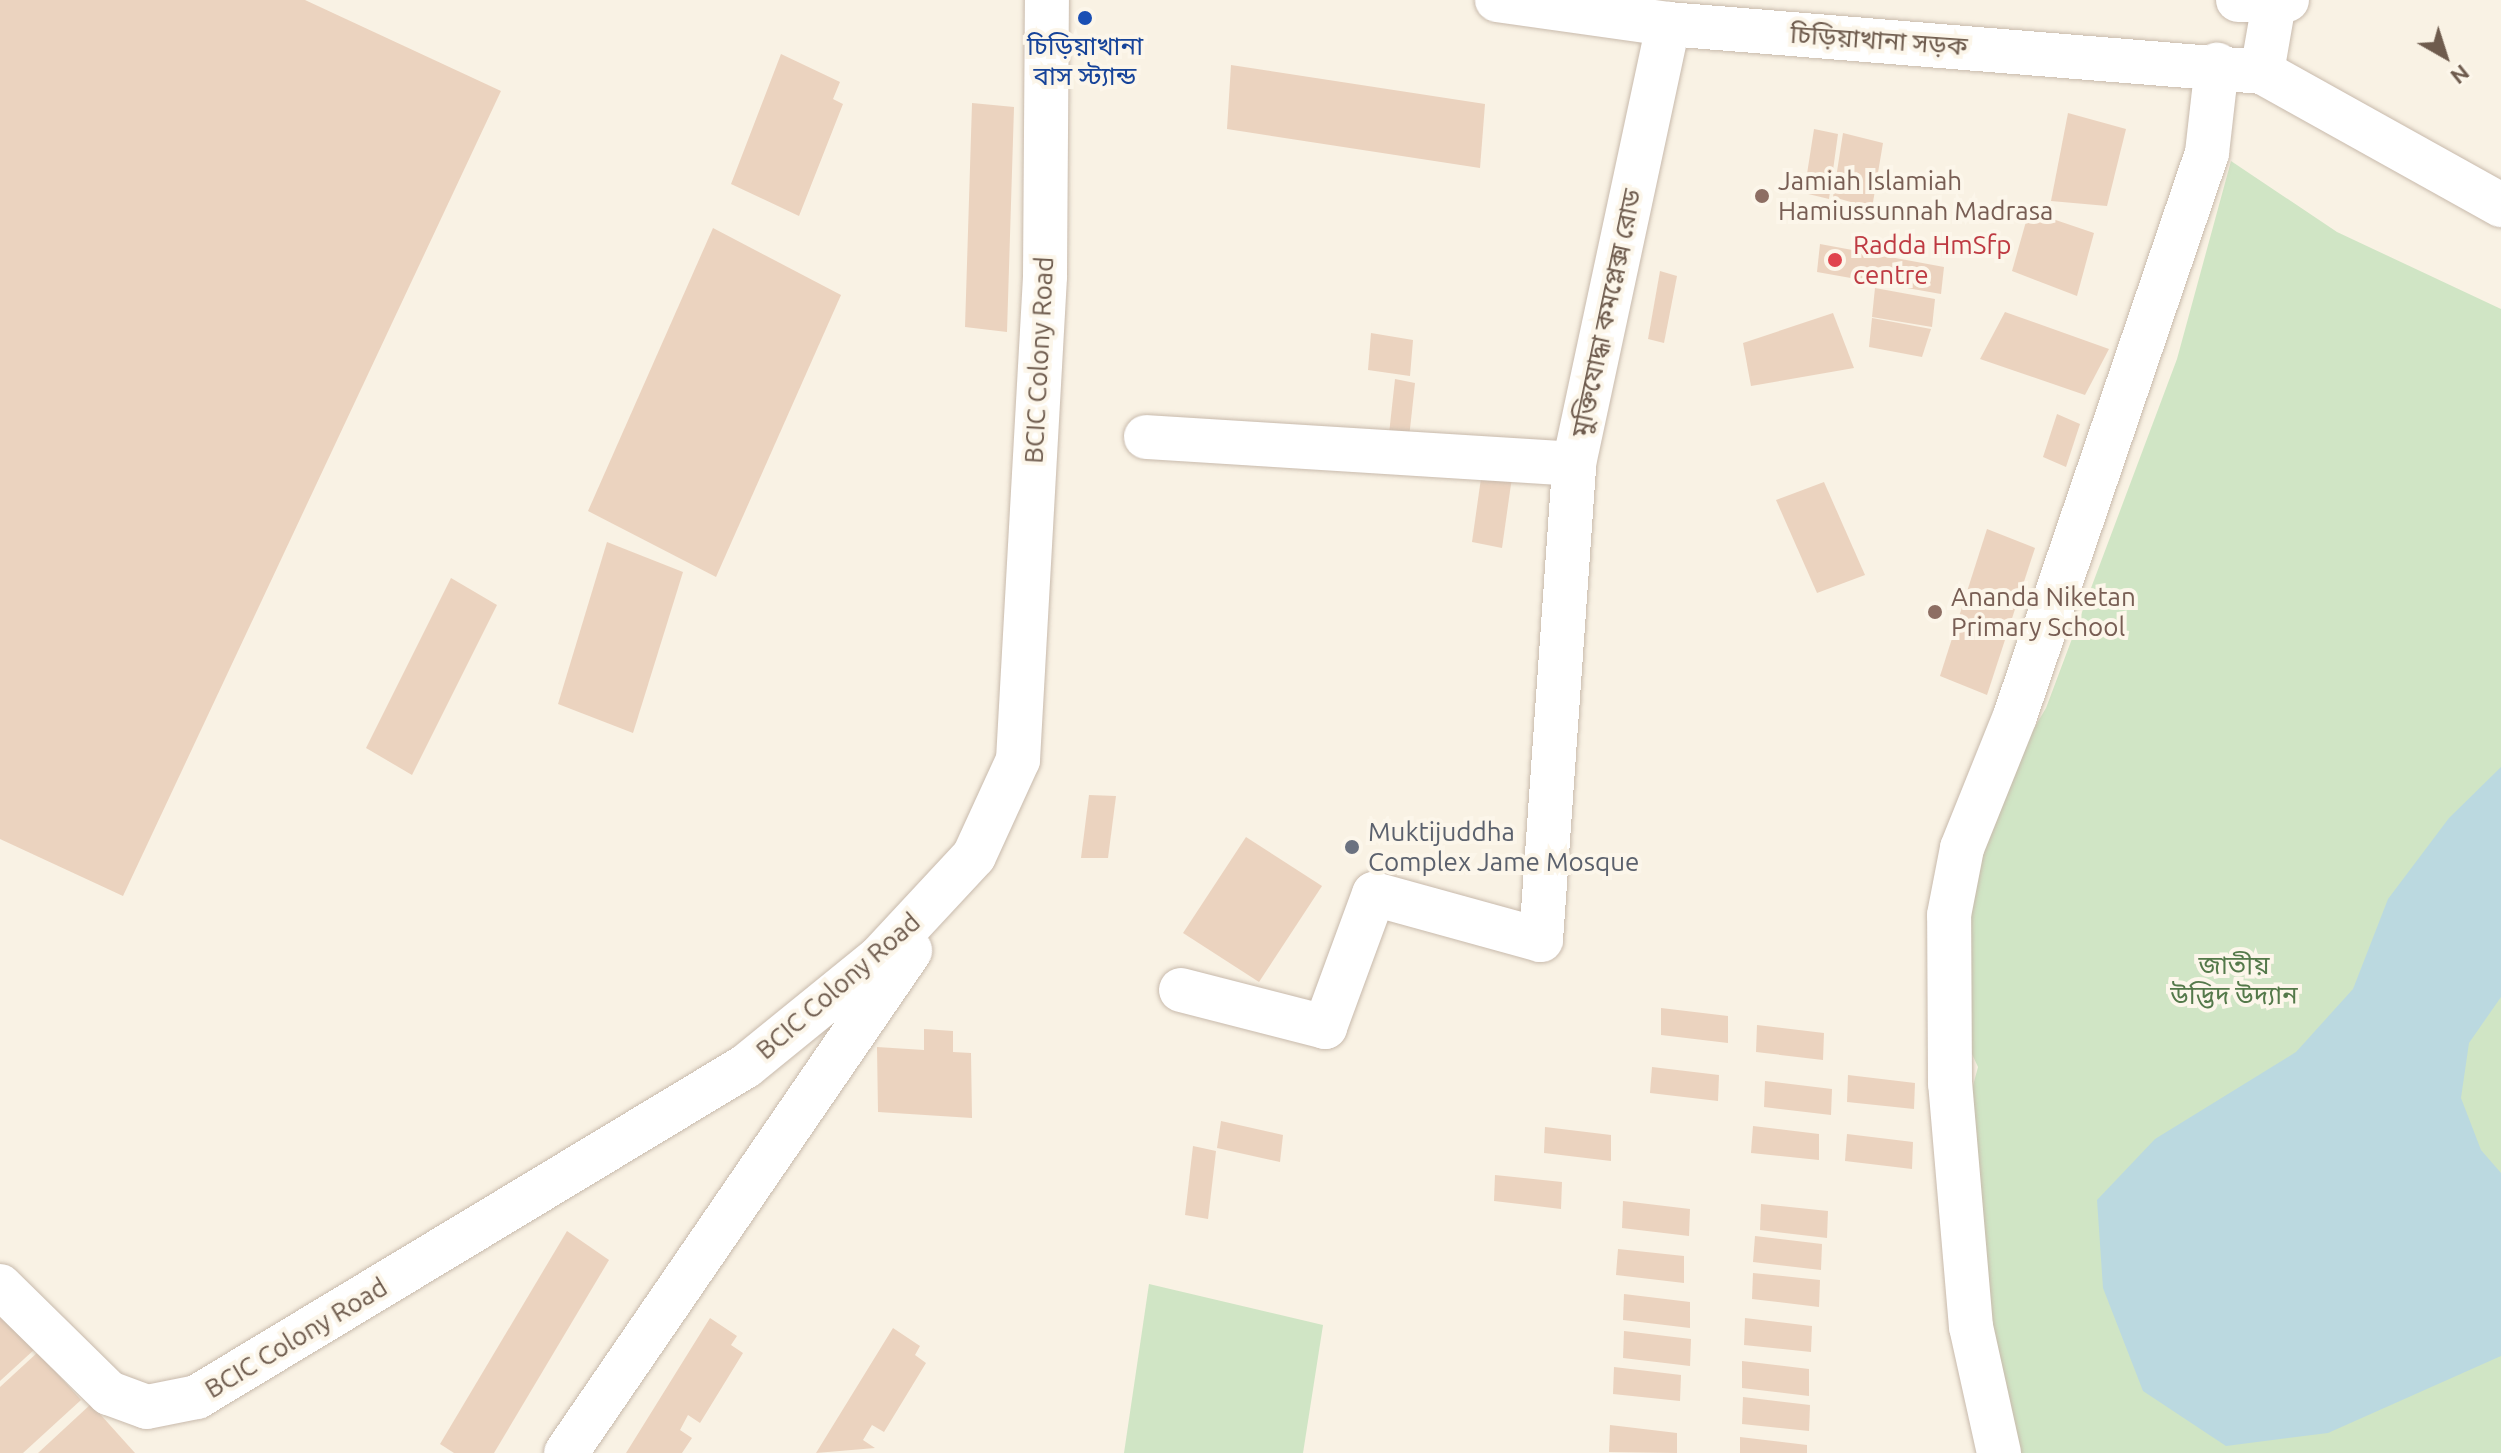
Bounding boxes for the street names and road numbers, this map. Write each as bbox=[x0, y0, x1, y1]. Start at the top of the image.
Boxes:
street label: চিড়িয়াখানা সড়ক bbox=[1789, 18, 1969, 62]
street label: মুক্তিযোদ্ধা কমপ্লেক্স রোড bbox=[1564, 186, 1648, 440]
street label: BCIC Colony Road bbox=[1018, 256, 1060, 464]
street label: BCIC Colony Road bbox=[750, 906, 926, 1066]
street label: BCIC Colony Road bbox=[199, 1271, 393, 1405]

